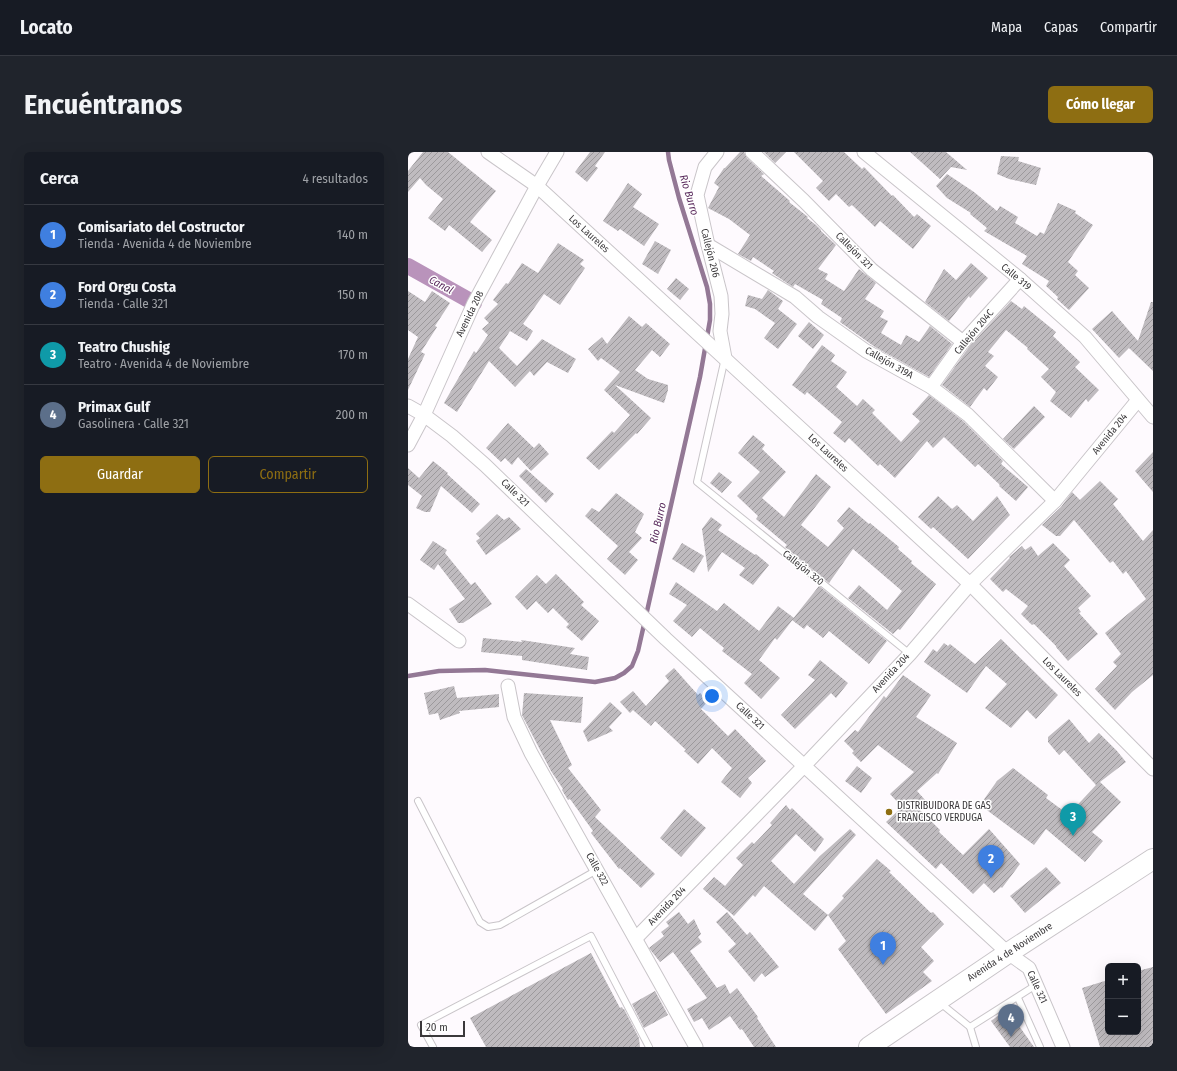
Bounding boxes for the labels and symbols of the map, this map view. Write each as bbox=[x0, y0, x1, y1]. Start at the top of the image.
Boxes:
water label: Rio Burro bbox=[677, 173, 701, 217]
street label: Los Laureles bbox=[566, 213, 612, 255]
street label: Callejón 206 bbox=[698, 227, 722, 279]
street label: Callejón 321 bbox=[833, 230, 875, 272]
street label: Calle 319 bbox=[999, 261, 1033, 293]
water label: Canal bbox=[427, 273, 455, 297]
street label: Avenida 208 bbox=[454, 289, 486, 339]
street label: Callejón 204C bbox=[952, 307, 996, 357]
street label: Callejón 319A bbox=[863, 344, 916, 382]
street label: Avenida 204 bbox=[1090, 411, 1130, 457]
street label: Los Laureles bbox=[805, 431, 851, 475]
street label: Calle 321 bbox=[498, 477, 532, 509]
water label: Rio Burro bbox=[647, 501, 669, 545]
street label: Callejón 320 bbox=[780, 548, 826, 588]
street label: Avenida 204 bbox=[870, 651, 912, 695]
street label: Los Laureles bbox=[1040, 655, 1084, 699]
your location bbox=[702, 686, 722, 706]
street label: Calle 321 bbox=[733, 700, 767, 732]
place label: DISTRIBUIDORA DE GAS FRANCISCO VERDUGA bbox=[897, 800, 991, 824]
pin: 3 bbox=[1060, 803, 1086, 836]
marker: DISTRIBUIDORA DE GAS FRANCISCO VERDUGA bbox=[884, 807, 894, 817]
pin: 2 bbox=[978, 845, 1004, 878]
street label: Calle 322 bbox=[583, 851, 611, 888]
street label: Avenida 204 bbox=[645, 884, 689, 928]
street label: Avenida 4 de Noviembre bbox=[965, 920, 1055, 984]
pin: 1 bbox=[870, 932, 896, 965]
street label: Calle 321 bbox=[1024, 969, 1050, 1005]
pin: 4 bbox=[998, 1004, 1024, 1037]
scale bar bbox=[420, 1019, 465, 1038]

